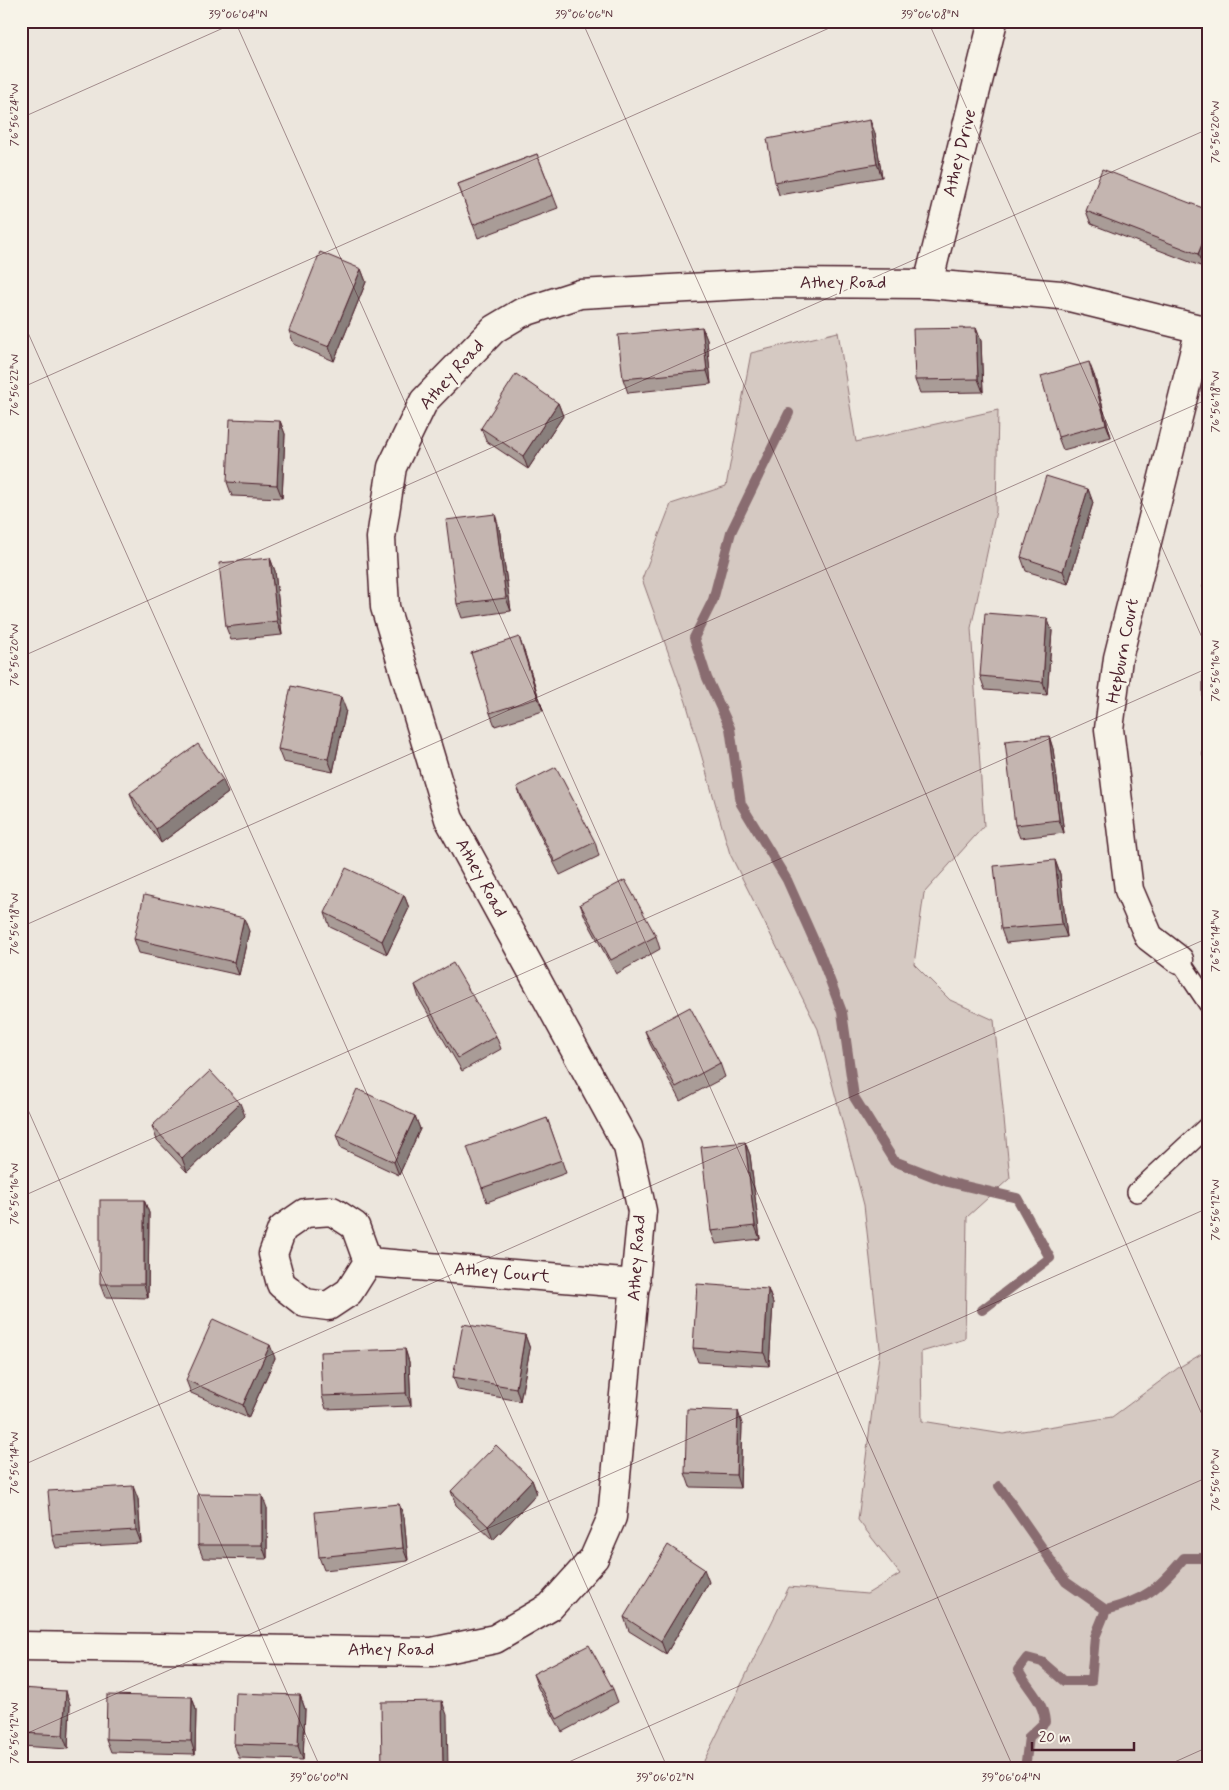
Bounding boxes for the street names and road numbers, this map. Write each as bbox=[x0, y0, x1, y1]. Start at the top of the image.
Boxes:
street label: Athey Drive bbox=[938, 107, 982, 199]
street label: Athey Road bbox=[800, 271, 886, 295]
street label: Athey Road bbox=[414, 335, 490, 415]
street label: Hepburn Court bbox=[1101, 596, 1145, 706]
street label: Athey Road bbox=[449, 834, 513, 922]
street label: Athey Road bbox=[622, 1214, 652, 1302]
street label: Athey Court bbox=[453, 1257, 551, 1289]
street label: Athey Road bbox=[348, 1638, 434, 1662]

